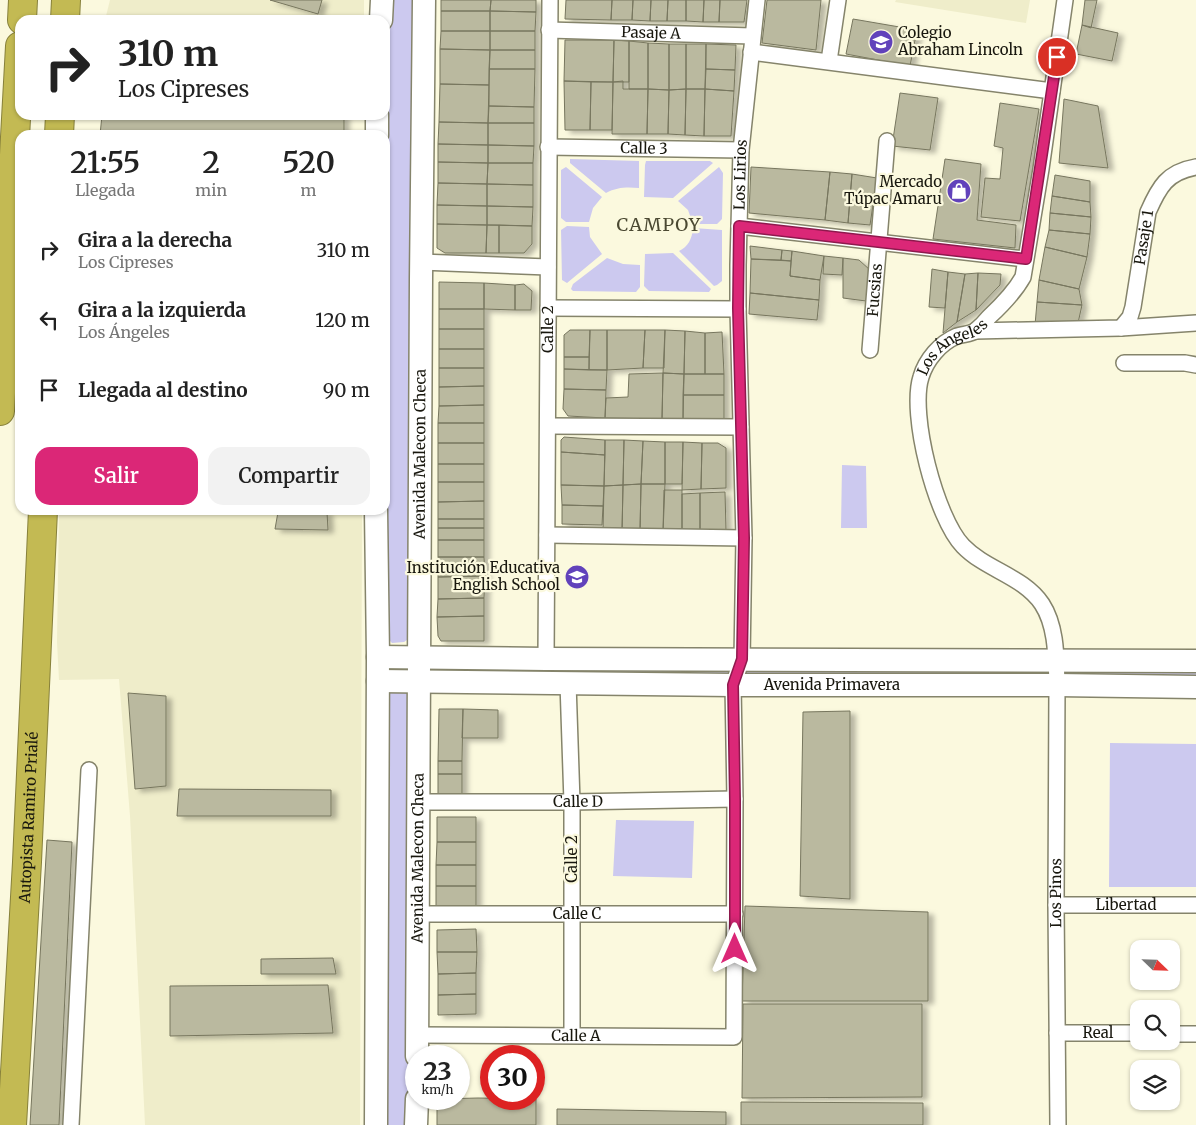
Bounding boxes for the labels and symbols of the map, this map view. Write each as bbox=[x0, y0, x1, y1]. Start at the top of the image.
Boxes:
street label: Pasaje A bbox=[621, 22, 681, 43]
place label: Colegio Abraham Lincoln bbox=[897, 23, 1023, 59]
school or university icon: Colegio Abraham Lincoln bbox=[868, 29, 894, 55]
pin bbox=[1036, 36, 1078, 78]
street label: Calle 3 bbox=[620, 138, 668, 158]
street label: Los Lirios bbox=[729, 138, 751, 210]
place label: Mercado Túpac Amaru bbox=[844, 172, 942, 208]
shop icon: Mercado Túpac Amaru bbox=[946, 178, 972, 204]
street label: Pasaje 1 bbox=[1130, 208, 1157, 266]
district label: CAMPOY bbox=[617, 213, 701, 236]
street label: Fucsias bbox=[863, 263, 886, 318]
street label: Calle 2 bbox=[538, 305, 557, 353]
street label: Los Ángeles bbox=[912, 315, 991, 378]
street label: Avenida Malecon Checa bbox=[410, 369, 430, 540]
place label: Institución Educativa English School bbox=[406, 558, 560, 594]
school or university icon: Institución Educativa English School bbox=[564, 564, 590, 590]
street label: Avenida Primavera bbox=[763, 675, 900, 694]
street label: Autopista Ramiro Prialé bbox=[15, 731, 42, 905]
street label: Avenida Malecon Checa bbox=[408, 773, 427, 944]
street label: Calle D bbox=[553, 791, 603, 811]
street label: Calle 2 bbox=[562, 835, 581, 883]
street label: Los Pinos bbox=[1046, 858, 1065, 928]
street label: Libertad bbox=[1096, 895, 1157, 914]
street label: Calle C bbox=[553, 904, 601, 923]
position arrow bbox=[708, 922, 760, 974]
north arrow bbox=[1130, 940, 1180, 990]
street label: Real bbox=[1083, 1023, 1114, 1042]
street label: Calle A bbox=[551, 1026, 601, 1045]
speed limit sign: 30 bbox=[480, 1045, 545, 1110]

